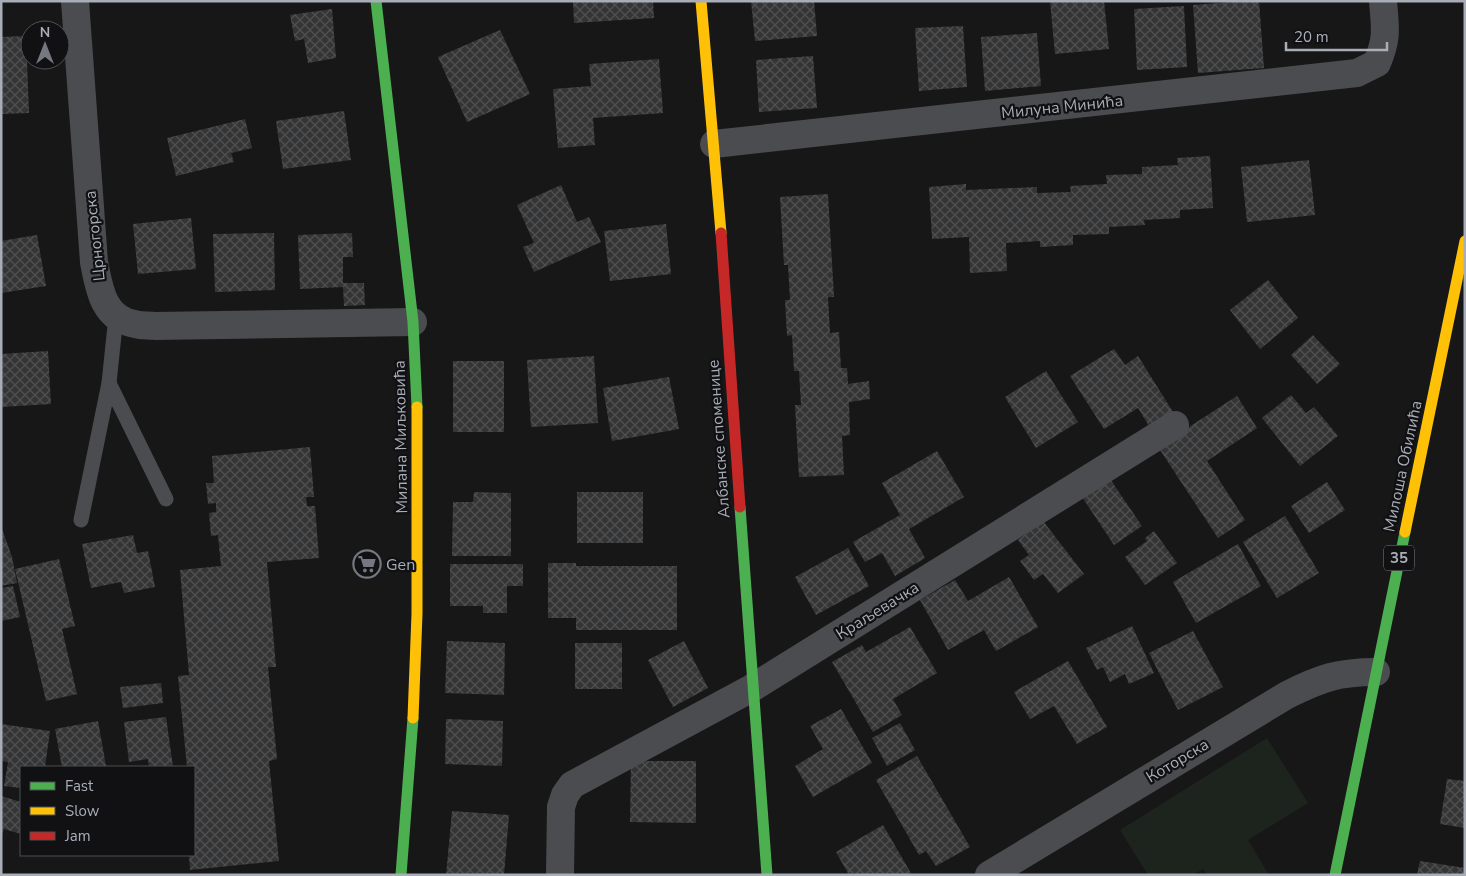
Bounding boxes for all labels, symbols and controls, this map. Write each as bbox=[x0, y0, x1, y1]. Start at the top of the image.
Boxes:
north arrow bbox=[20, 20, 70, 70]
scale bar bbox=[1286, 20, 1387, 52]
text: N bbox=[40, 23, 50, 42]
text: 20 m bbox=[1294, 27, 1329, 47]
street label: Милуна Минића bbox=[1000, 90, 1124, 124]
street label: Црногорска bbox=[79, 190, 111, 282]
street label: Албанске споменице bbox=[702, 359, 736, 519]
street label: Милана Миљковића bbox=[389, 360, 413, 514]
street label: Милоша Обилића bbox=[1378, 398, 1428, 534]
road number: 35 bbox=[1384, 546, 1414, 570]
supermarket icon: Gen bbox=[352, 549, 382, 579]
place label: Gen bbox=[386, 554, 415, 576]
street label: Краљевачка bbox=[832, 577, 923, 645]
street label: Которска bbox=[1142, 734, 1213, 788]
legend bbox=[20, 766, 195, 856]
text: Fast bbox=[65, 776, 94, 796]
text: Slow bbox=[65, 801, 100, 821]
text: Jam bbox=[64, 826, 91, 846]

